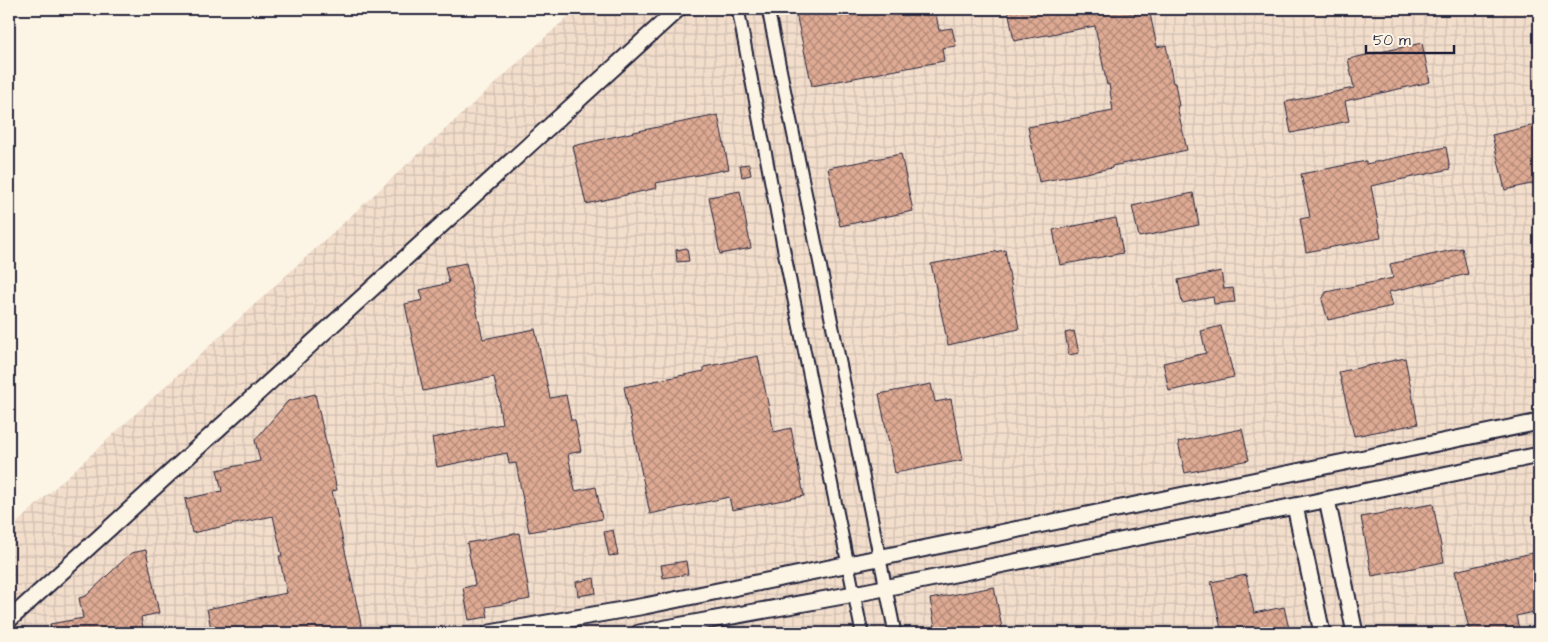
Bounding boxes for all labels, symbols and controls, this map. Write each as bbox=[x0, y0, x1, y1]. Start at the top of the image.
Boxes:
scale bar bbox=[1366, 22, 1453, 54]
text: 50 m bbox=[1373, 30, 1411, 51]

